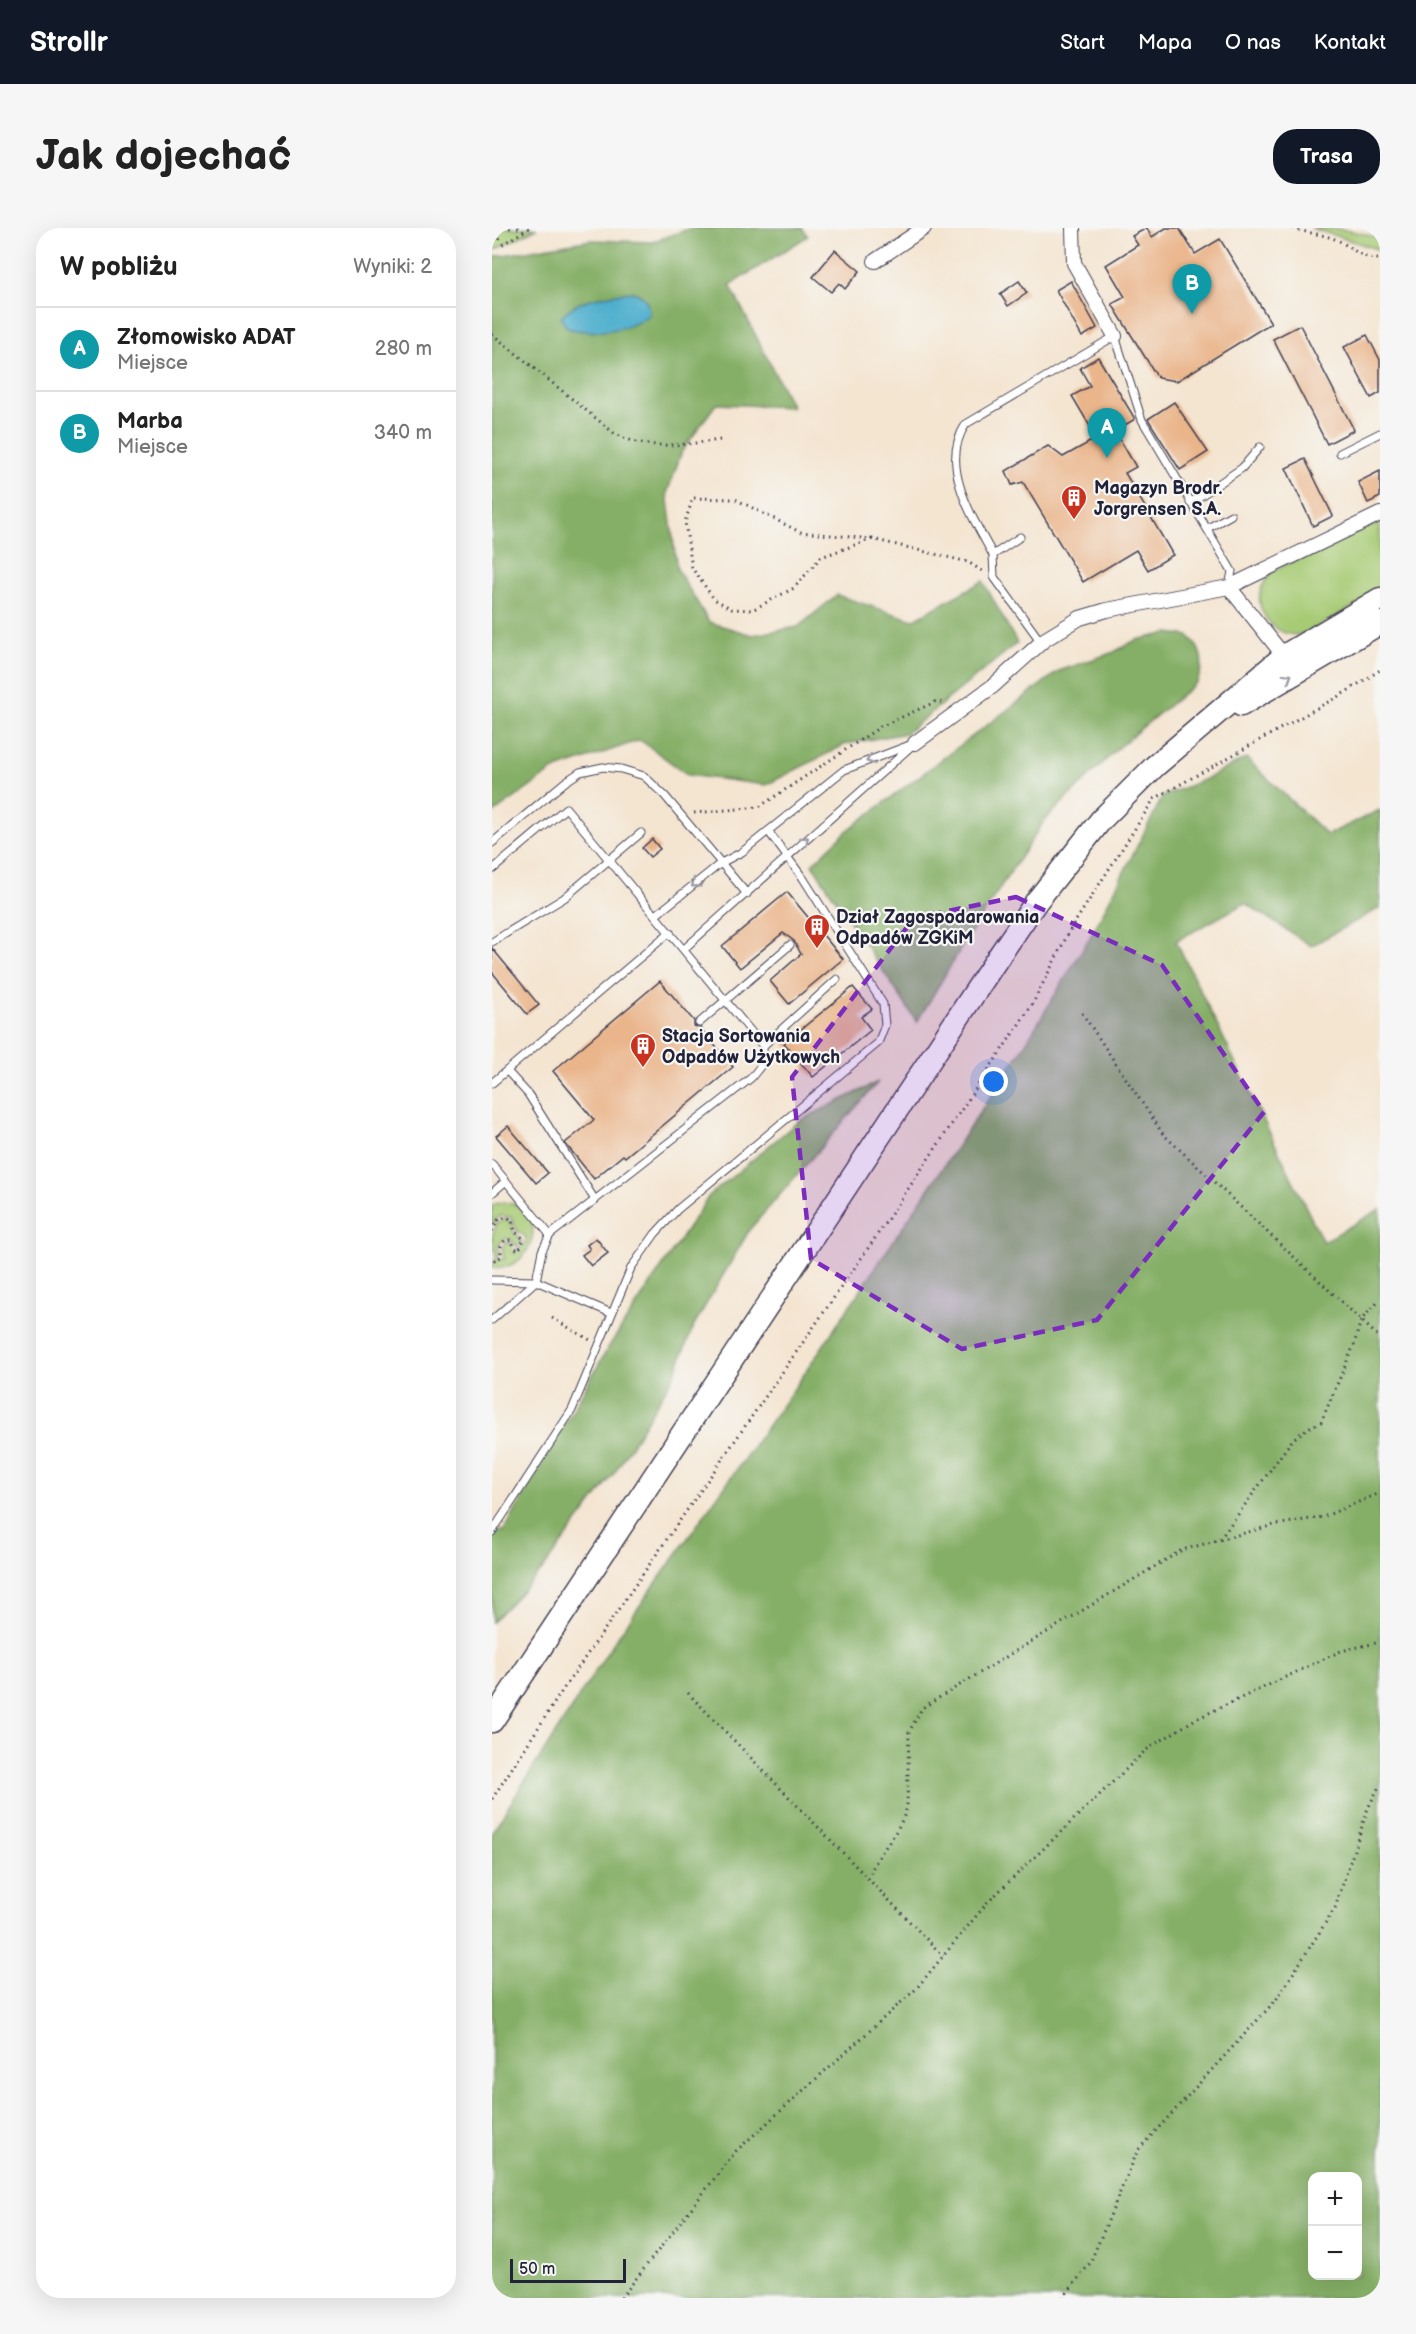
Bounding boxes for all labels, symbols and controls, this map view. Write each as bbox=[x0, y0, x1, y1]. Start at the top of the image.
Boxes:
text: Strollr bbox=[30, 26, 108, 59]
text: Start bbox=[1060, 30, 1105, 55]
text: Mapa bbox=[1138, 30, 1192, 55]
text: O nas bbox=[1225, 30, 1281, 55]
text: Kontakt bbox=[1314, 30, 1386, 55]
button: Trasa bbox=[1273, 129, 1380, 184]
text: Jak dojechać bbox=[36, 131, 291, 182]
text: W pobliżu bbox=[60, 252, 178, 283]
text: Wyniki: 2 bbox=[353, 255, 432, 279]
pin: B bbox=[1172, 264, 1212, 314]
text: Złomowisko ADAT bbox=[117, 324, 296, 351]
text: A bbox=[73, 337, 86, 361]
text: 280 m bbox=[375, 337, 432, 361]
text: Miejsce bbox=[117, 351, 188, 375]
text: Marba bbox=[117, 408, 183, 435]
pin: A bbox=[1088, 408, 1126, 458]
text: B bbox=[72, 421, 87, 445]
text: 340 m bbox=[374, 421, 432, 445]
text: Miejsce bbox=[117, 435, 188, 459]
place label: Magazyn Brodr. Jorgrensen S.A. bbox=[1094, 478, 1223, 520]
building icon: Magazyn Brodr. Jorgrensen S.A. bbox=[1059, 483, 1089, 521]
one-way arrow bbox=[1281, 674, 1292, 685]
one-way arrow bbox=[865, 753, 876, 765]
one-way arrow bbox=[798, 837, 809, 848]
one-way arrow bbox=[691, 876, 702, 887]
place label: Dział Zagospodarowania Odpadów ZGKiM bbox=[836, 907, 1039, 949]
building icon: Dział Zagospodarowania Odpadów ZGKiM bbox=[802, 912, 832, 950]
place label: Stacja Sortowania Odpadów Użytkowych bbox=[662, 1026, 840, 1068]
building icon: Stacja Sortowania Odpadów Użytkowych bbox=[628, 1031, 658, 1069]
your location bbox=[979, 1067, 1008, 1096]
map controls bbox=[1308, 2172, 1362, 2280]
button: + bbox=[1308, 2172, 1362, 2226]
button: − bbox=[1308, 2226, 1362, 2280]
scale bar bbox=[510, 2256, 626, 2284]
text: 50 m bbox=[519, 2260, 555, 2279]

